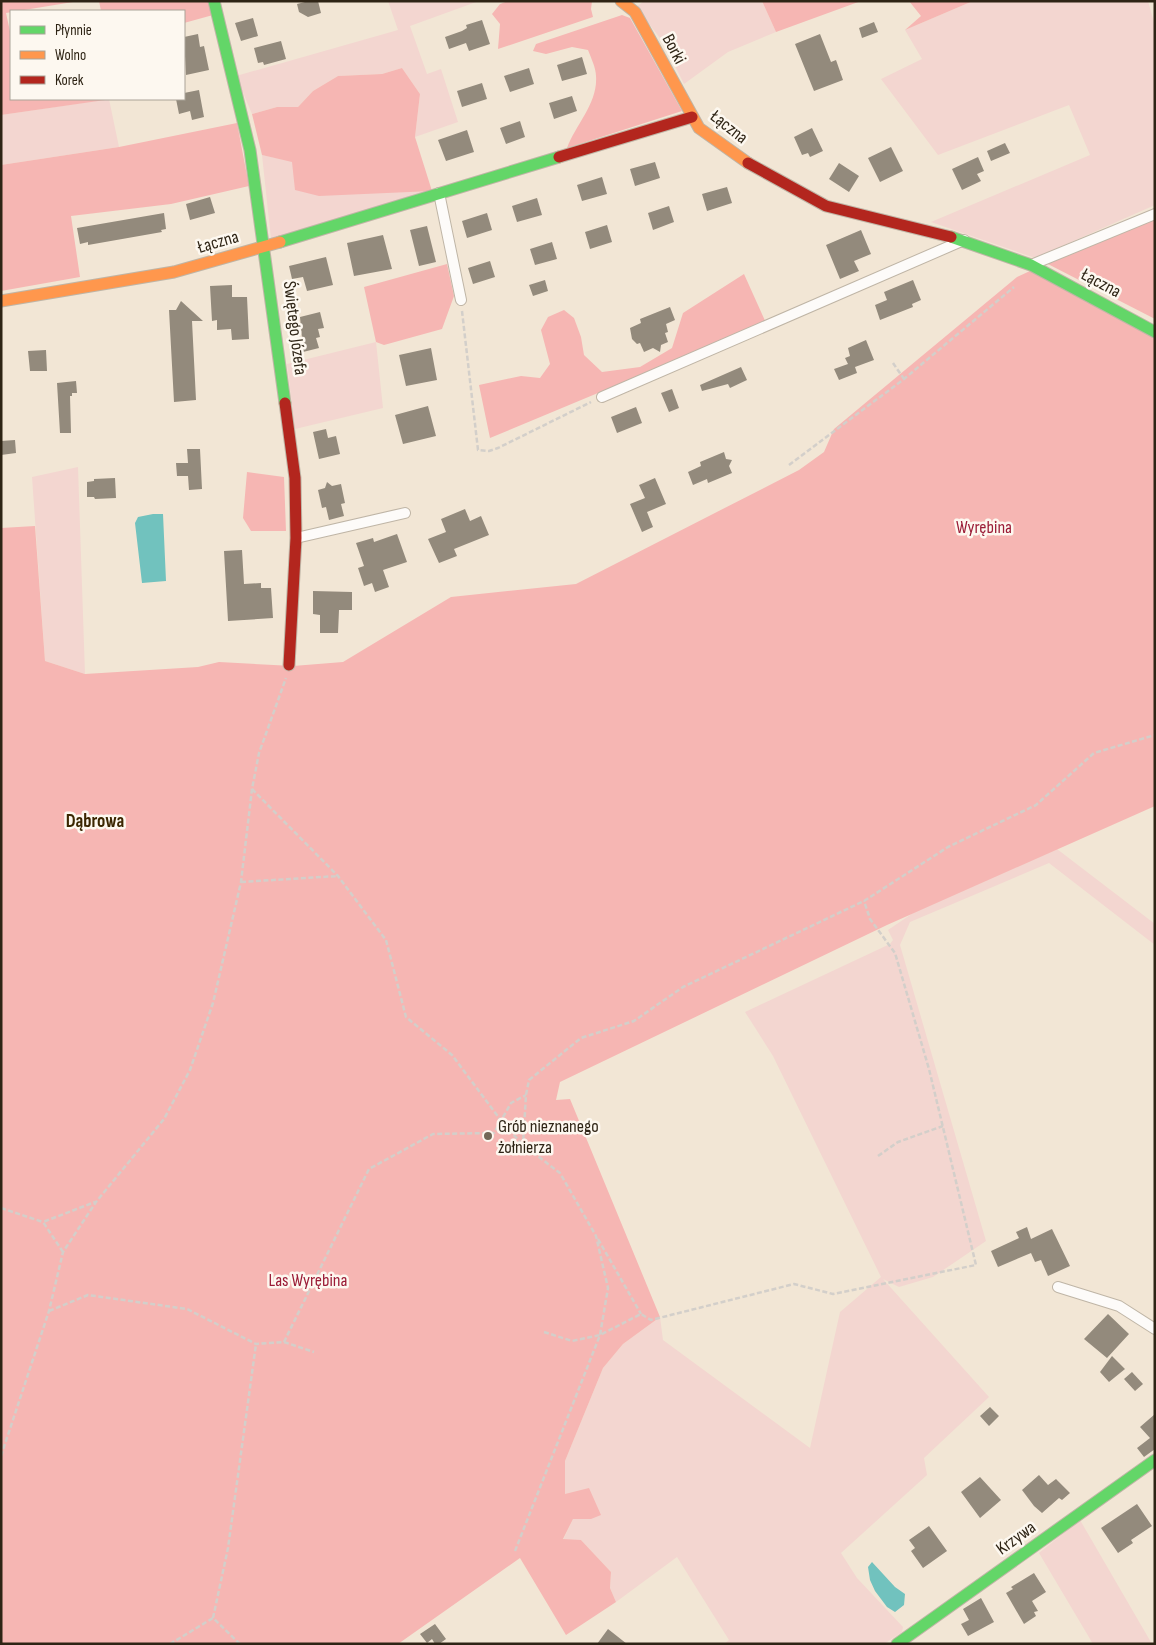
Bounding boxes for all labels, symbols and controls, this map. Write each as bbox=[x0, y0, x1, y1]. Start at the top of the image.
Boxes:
legend bbox=[10, 10, 185, 100]
text: Płynnie bbox=[55, 21, 92, 40]
street label: Borki bbox=[657, 30, 691, 68]
text: Wolno bbox=[55, 46, 86, 65]
text: Korek bbox=[55, 71, 84, 90]
street label: Łączna bbox=[705, 105, 752, 148]
street label: Łączna bbox=[194, 226, 241, 258]
street label: Łączna bbox=[1077, 263, 1124, 302]
street label: Świętego Józefa bbox=[279, 280, 311, 376]
park label: Wyrębina bbox=[956, 517, 1012, 538]
district label: Dąbrowa bbox=[66, 810, 124, 833]
place label: Grób nieznanego żołnierza bbox=[498, 1116, 599, 1158]
marker: Grób nieznanego żołnierza bbox=[482, 1130, 494, 1142]
park label: Las Wyrębina bbox=[268, 1270, 348, 1291]
street label: Krzywa bbox=[992, 1517, 1040, 1559]

